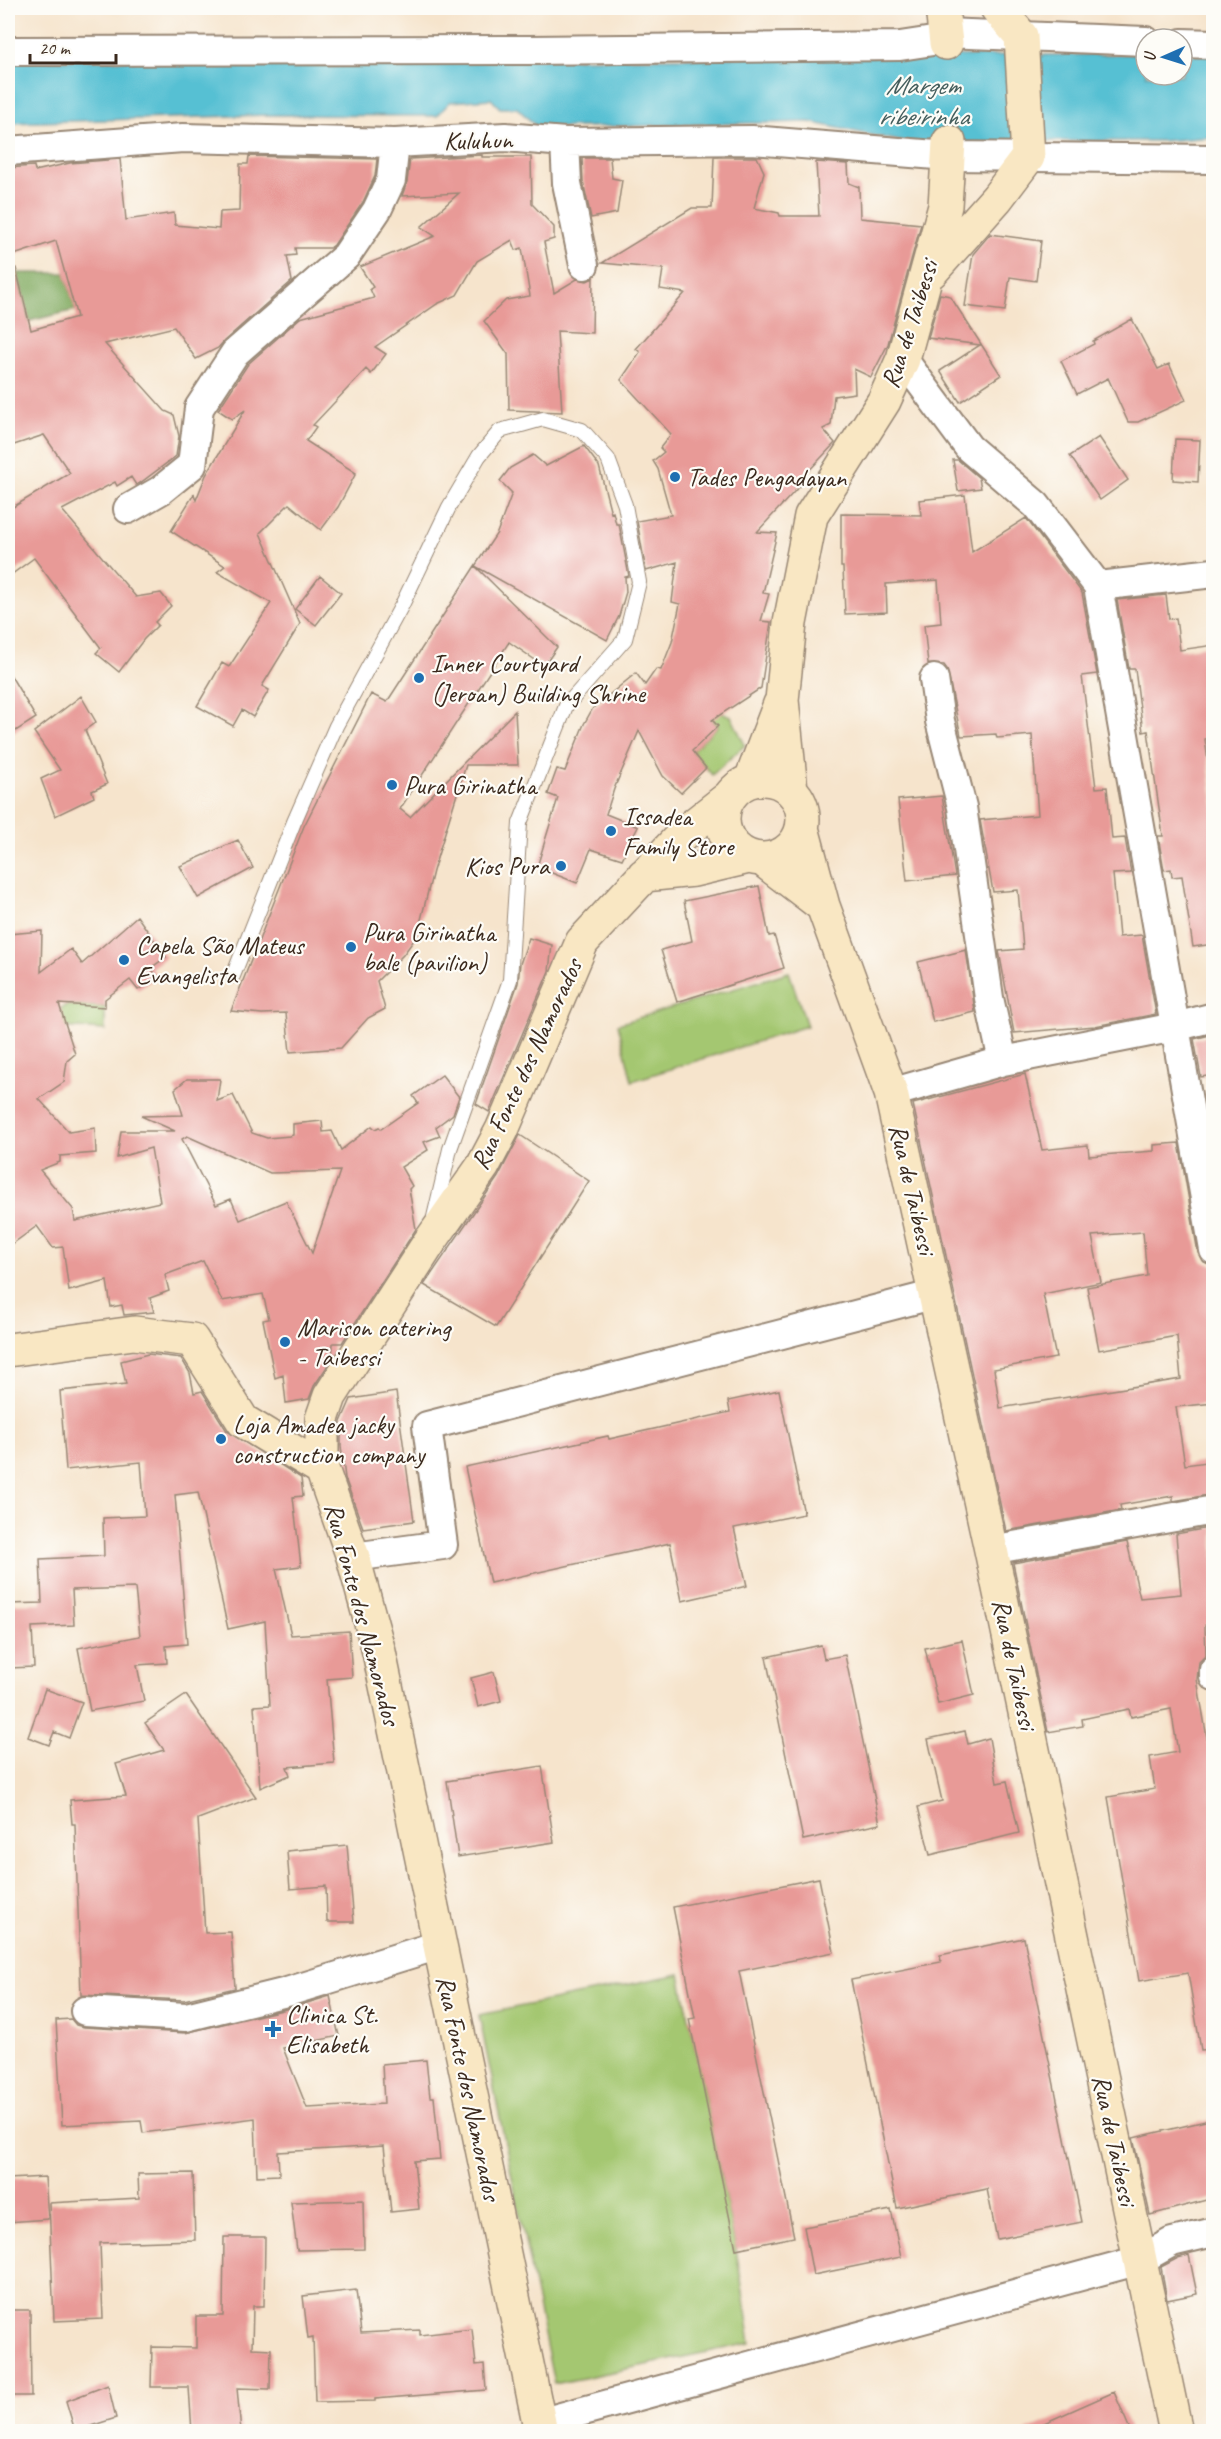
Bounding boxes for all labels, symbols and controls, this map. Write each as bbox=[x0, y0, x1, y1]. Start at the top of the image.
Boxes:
scale bar bbox=[30, 27, 116, 65]
north arrow bbox=[1134, 27, 1194, 87]
text: 20 m bbox=[39, 37, 72, 59]
text: U bbox=[1140, 50, 1160, 62]
water label: Margem ribeirinha bbox=[878, 68, 970, 133]
street label: Kuluhun bbox=[444, 123, 514, 158]
street label: Rua de Taibessi bbox=[873, 253, 947, 392]
place label: Tades Pengadayan bbox=[687, 461, 847, 494]
marker: Tades Pengadayan bbox=[668, 470, 682, 484]
place label: Inner Courtyard (Jeroan) Building Shrine bbox=[431, 647, 647, 710]
marker: Inner Courtyard (Jeroan) Building Shrine bbox=[412, 671, 426, 685]
place label: Pura Girinatha bbox=[404, 769, 539, 802]
marker: Pura Girinatha bbox=[385, 778, 399, 792]
place label: Issadea Family Store bbox=[623, 800, 736, 863]
marker: Issadea Family Store bbox=[604, 824, 618, 838]
place label: Kios Pura bbox=[465, 850, 551, 883]
marker: Kios Pura bbox=[554, 859, 568, 873]
place label: Pura Girinatha bale (pavilion) bbox=[363, 916, 498, 979]
place label: Capela São Mateus Evangelista bbox=[136, 929, 306, 992]
marker: Pura Girinatha bale (pavilion) bbox=[344, 940, 358, 954]
street label: Rua Fonte dos Namorados bbox=[463, 952, 591, 1175]
marker: Capela São Mateus Evangelista bbox=[117, 953, 131, 967]
street label: Rua de Taibessi bbox=[882, 1121, 944, 1260]
place label: Marison catering - Taibessi bbox=[297, 1311, 452, 1374]
marker: Marison catering - Taibessi bbox=[278, 1335, 292, 1349]
place label: Loja Amadea jacky construction company bbox=[233, 1408, 427, 1471]
marker: Loja Amadea jacky construction company bbox=[214, 1432, 228, 1446]
street label: Rua Fonte dos Namorados bbox=[317, 1499, 409, 1731]
street label: Rua de Taibessi bbox=[985, 1596, 1045, 1735]
street label: Rua Fonte dos Namorados bbox=[429, 1973, 509, 2206]
place label: Clinica St. Elisabeth bbox=[286, 1998, 379, 2061]
marker: Clinica St. Elisabeth bbox=[264, 2020, 282, 2038]
street label: Rua de Taibessi bbox=[1085, 2072, 1145, 2211]

